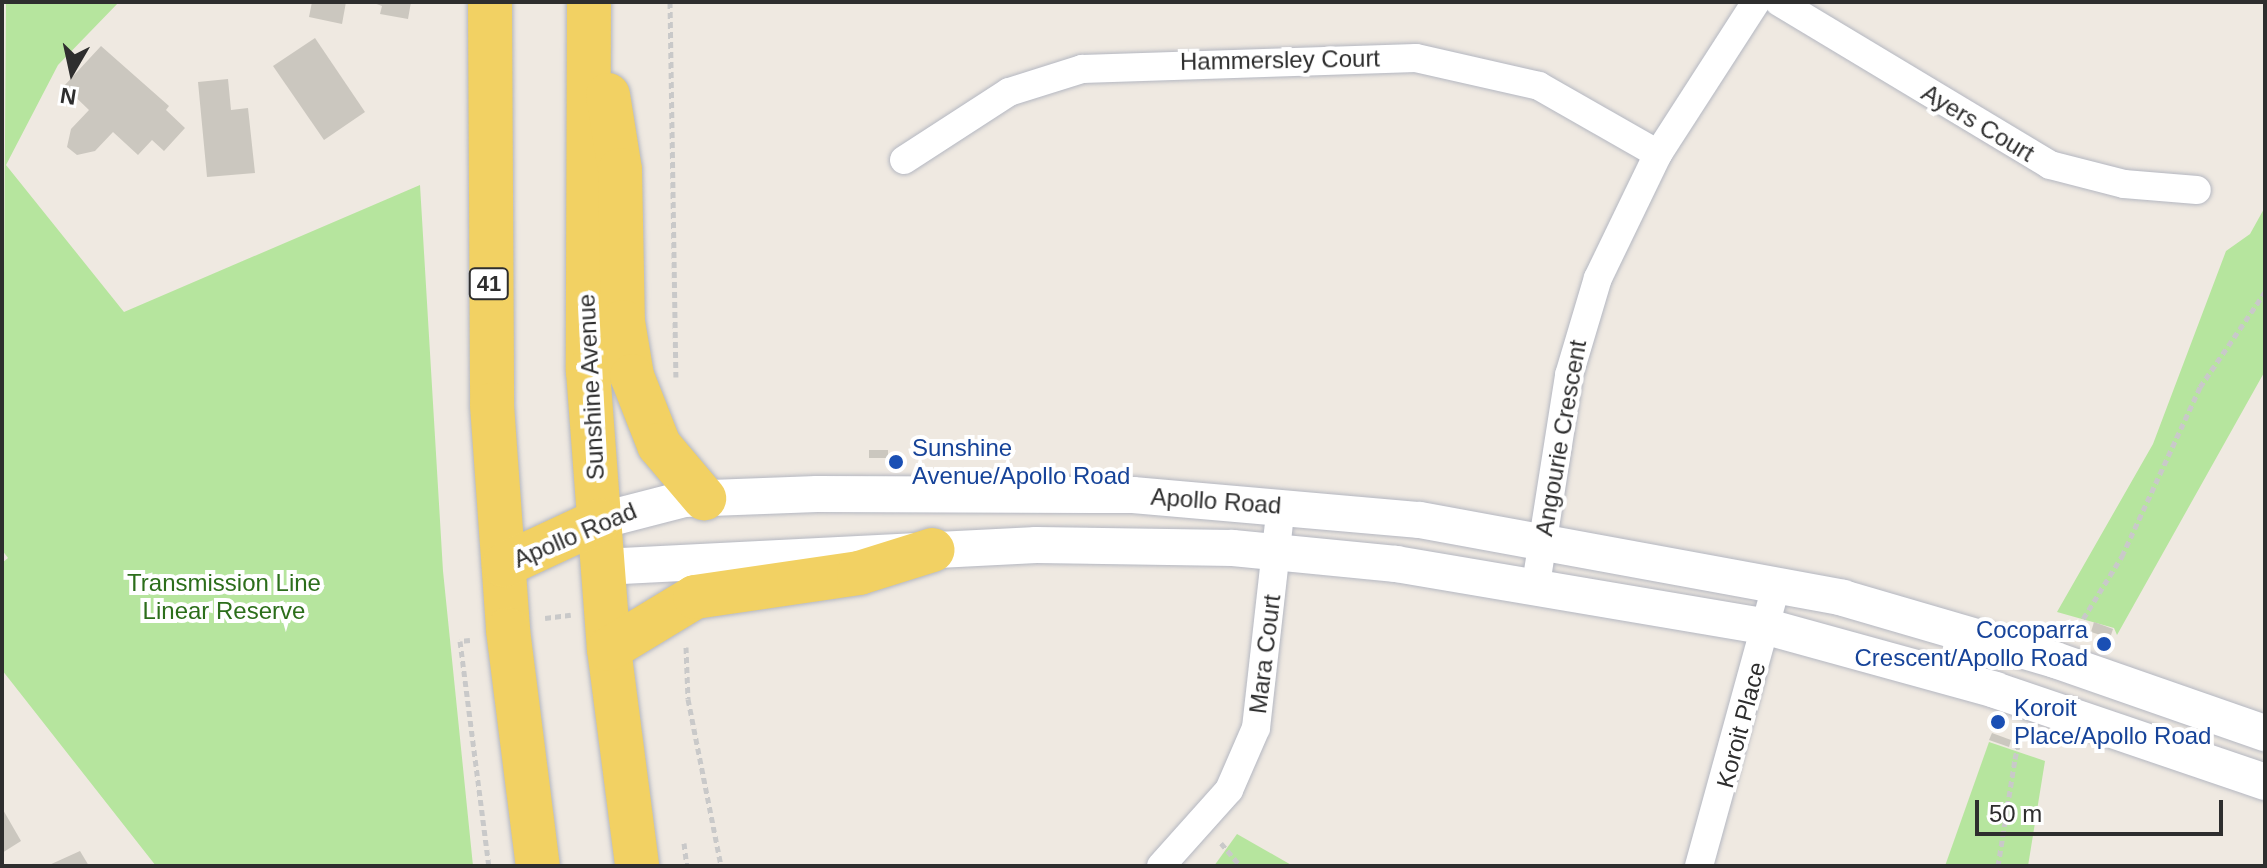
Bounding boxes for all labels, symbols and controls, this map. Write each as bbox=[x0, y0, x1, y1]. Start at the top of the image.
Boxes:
north arrow bbox=[32, 32, 112, 112]
street label: Hammersley Court bbox=[1180, 44, 1380, 76]
street label: Ayers Court bbox=[1916, 78, 2040, 168]
text: N bbox=[58, 83, 78, 110]
road number: 41 bbox=[467, 266, 511, 302]
street label: Sunshine Avenue bbox=[572, 293, 610, 481]
street label: Angourie Crescent bbox=[1530, 338, 1592, 538]
place label: Sunshine Avenue/Apollo Road bbox=[912, 434, 1130, 490]
marker: Sunshine Avenue/Apollo Road bbox=[887, 453, 905, 471]
street label: Apollo Road bbox=[1150, 482, 1282, 520]
street label: Apollo Road bbox=[509, 496, 641, 574]
park label: Transmission Line Linear Reserve bbox=[127, 569, 321, 625]
street label: Mara Court bbox=[1243, 593, 1287, 715]
place label: Cocoparra Crescent/Apollo Road bbox=[1855, 616, 2088, 672]
marker: Cocoparra Crescent/Apollo Road bbox=[2095, 635, 2113, 653]
street label: Koroit Place bbox=[1710, 659, 1772, 791]
place label: Koroit Place/Apollo Road bbox=[2014, 694, 2211, 750]
marker: Koroit Place/Apollo Road bbox=[1989, 713, 2007, 731]
scale bar bbox=[1979, 784, 2227, 834]
text: 50 m bbox=[1989, 800, 2042, 827]

